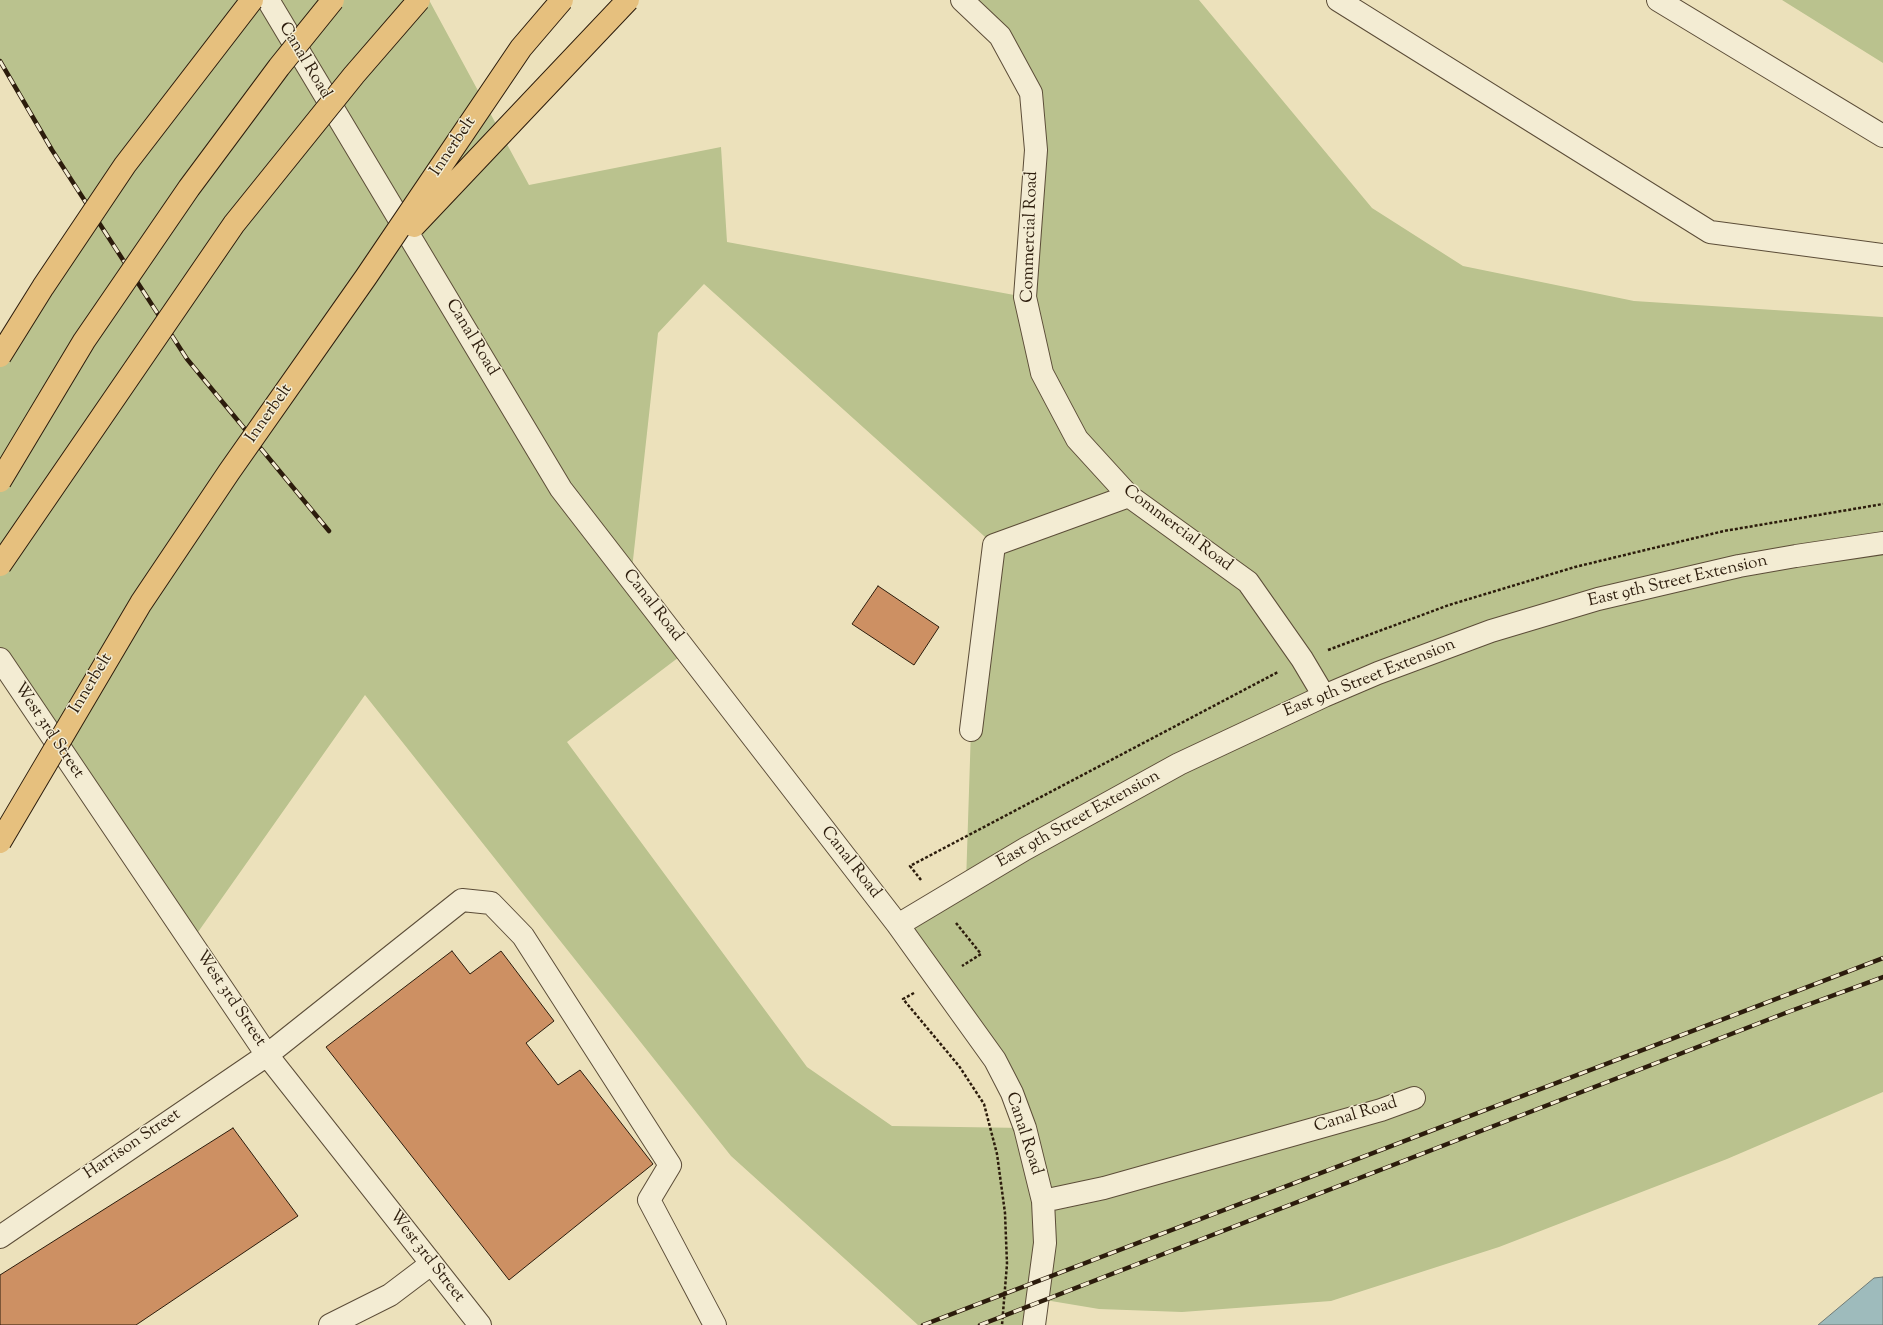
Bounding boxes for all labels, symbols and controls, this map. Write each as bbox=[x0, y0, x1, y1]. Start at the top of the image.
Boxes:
street label: Canal Road bbox=[273, 19, 335, 103]
street label: Innerbelt bbox=[427, 113, 481, 181]
street label: Commercial Road bbox=[1019, 171, 1043, 303]
street label: Canal Road bbox=[440, 296, 502, 380]
street label: Innerbelt bbox=[242, 381, 298, 447]
street label: Commercial Road bbox=[1118, 481, 1236, 577]
street label: East 9th Street Extension bbox=[1586, 551, 1770, 613]
street label: Canal Road bbox=[618, 566, 686, 646]
street label: East 9th Street Extension bbox=[1281, 635, 1459, 723]
street label: Innerbelt bbox=[66, 650, 118, 718]
street label: West 3rd Street bbox=[8, 679, 88, 783]
street label: East 9th Street Extension bbox=[994, 767, 1164, 873]
street label: Canal Road bbox=[816, 823, 884, 903]
street label: West 3rd Street bbox=[190, 947, 270, 1051]
street label: Canal Road bbox=[1000, 1090, 1046, 1178]
street label: Canal Road bbox=[1312, 1094, 1400, 1138]
street label: Harrison Street bbox=[81, 1105, 185, 1185]
street label: West 3rd Street bbox=[384, 1207, 468, 1307]

